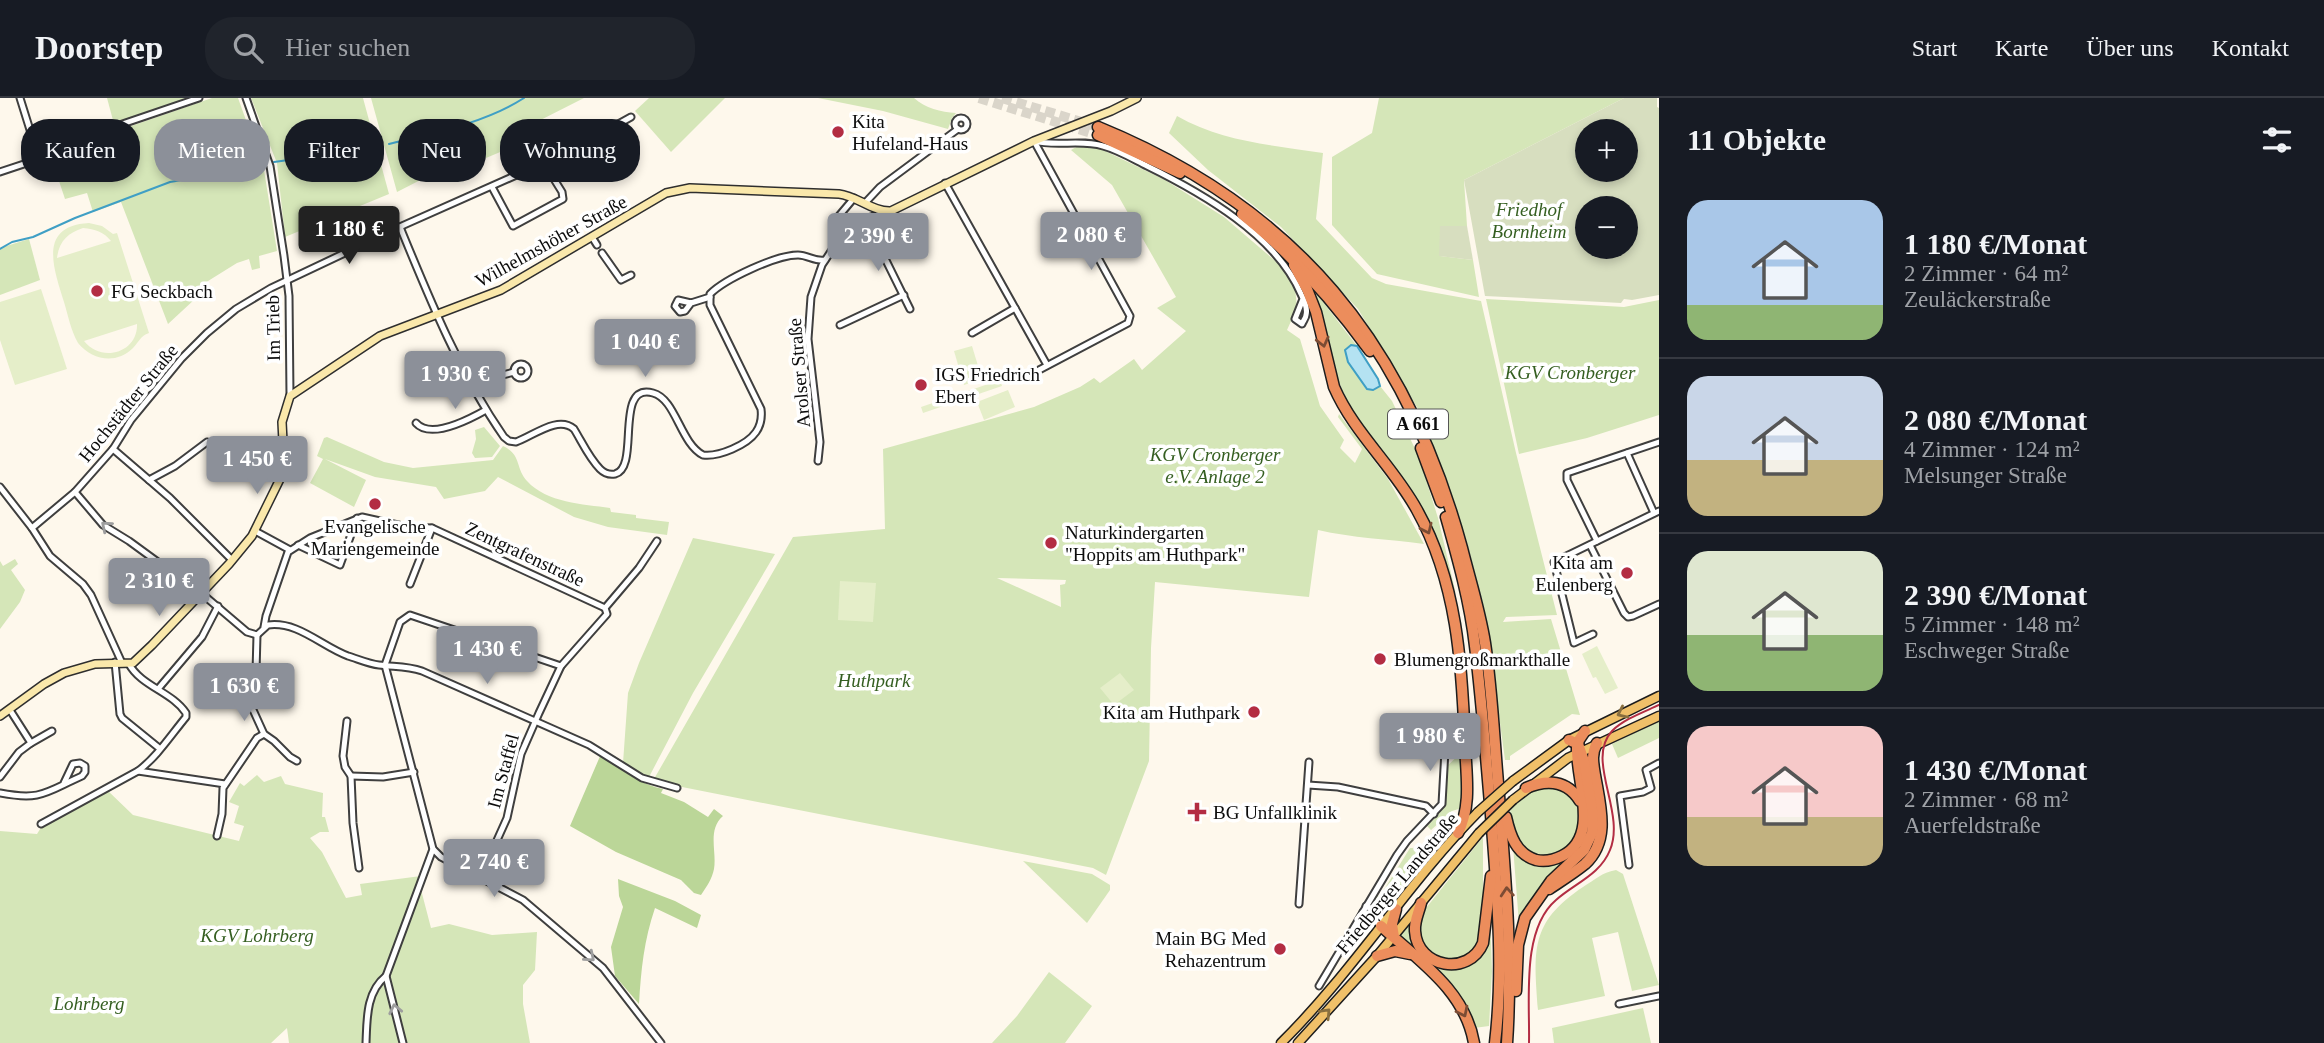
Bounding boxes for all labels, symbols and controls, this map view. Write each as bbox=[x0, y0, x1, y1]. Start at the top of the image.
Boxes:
search box bbox=[205, 17, 695, 80]
icon: search bbox=[229, 29, 267, 67]
text: Doorstep bbox=[35, 30, 163, 66]
text: Hier suchen bbox=[285, 33, 410, 62]
text: Start bbox=[1912, 35, 1957, 61]
text: Karte bbox=[1995, 35, 2048, 61]
text: Über uns bbox=[2086, 35, 2174, 61]
text: Kontakt bbox=[2212, 35, 2289, 61]
place label: Kita Hufeland-Haus bbox=[852, 111, 968, 154]
chip: Kaufen bbox=[21, 119, 140, 182]
chip: Mieten bbox=[154, 119, 270, 182]
chip: Filter bbox=[284, 119, 384, 182]
chip: Neu bbox=[398, 119, 486, 182]
chip: Wohnung bbox=[500, 119, 640, 182]
map controls bbox=[1575, 119, 1638, 259]
button: + bbox=[1575, 119, 1638, 182]
icon: filters bbox=[2258, 121, 2296, 159]
text: 11 Objekte bbox=[1687, 123, 1826, 156]
marker: Kita Hufeland-Haus bbox=[830, 124, 846, 140]
street label: Wilhelmshöher Straße bbox=[472, 191, 630, 291]
button: − bbox=[1575, 196, 1638, 259]
park label: Friedhof Bornheim bbox=[1492, 199, 1566, 242]
pin: 1 180 € bbox=[284, 206, 414, 266]
pin: 2 080 € bbox=[1026, 212, 1156, 272]
pin: 2 390 € bbox=[813, 214, 943, 273]
text: 1 180 € bbox=[315, 216, 384, 241]
text: 2 080 € bbox=[1057, 222, 1126, 247]
text: 2 390 € bbox=[844, 223, 913, 248]
text: 1 180 €/Monat bbox=[1904, 227, 2087, 260]
icon: home bbox=[1743, 228, 1827, 312]
text: 2 Zimmer · 64 m² bbox=[1904, 261, 2068, 286]
place label: FG Seckbach bbox=[111, 281, 213, 302]
marker: FG Seckbach bbox=[89, 283, 105, 299]
text: Zeuläckerstraße bbox=[1904, 287, 2051, 312]
street label: Im Trieb bbox=[262, 295, 284, 361]
street label: Arolser Straße bbox=[784, 317, 814, 429]
pin: 1 040 € bbox=[580, 320, 710, 379]
text: 1 040 € bbox=[611, 329, 680, 354]
one-way arrow bbox=[1315, 335, 1329, 347]
street label: Hochstädter Straße bbox=[74, 340, 182, 466]
pin: 1 930 € bbox=[390, 352, 520, 411]
text: 1 930 € bbox=[421, 361, 490, 386]
park label: KGV Cronberger bbox=[1504, 362, 1636, 383]
place label: IGS Friedrich Ebert bbox=[935, 364, 1041, 407]
marker: IGS Friedrich Ebert bbox=[913, 377, 929, 393]
text: 2 080 €/Monat bbox=[1904, 403, 2087, 436]
icon: home bbox=[1743, 404, 1827, 488]
road number: A 661 bbox=[1388, 410, 1448, 438]
pin: 1 450 € bbox=[192, 436, 322, 496]
text: 4 Zimmer · 124 m² bbox=[1904, 437, 2080, 462]
park label: KGV Cronberger e.V. Anlage 2 bbox=[1149, 444, 1281, 487]
text: 1 450 € bbox=[223, 446, 292, 471]
text: Melsunger Straße bbox=[1904, 463, 2067, 488]
marker: Evangelische Mariengemeinde bbox=[367, 496, 383, 512]
place label: Evangelische Mariengemeinde bbox=[311, 516, 439, 559]
street label: Zentgrafenstraße bbox=[462, 517, 588, 591]
one-way arrow bbox=[101, 522, 114, 534]
place label: Naturkindergarten "Hoppits am Huthpark" bbox=[1065, 522, 1245, 565]
one-way arrow bbox=[1419, 522, 1433, 534]
marker: Naturkindergarten "Hoppits am Huthpark" bbox=[1043, 535, 1059, 551]
place label: Kita am Eulenberg bbox=[1535, 552, 1613, 595]
pin: 2 310 € bbox=[94, 559, 224, 618]
marker: Kita am Eulenberg bbox=[1619, 565, 1635, 581]
text: 2 310 € bbox=[125, 568, 194, 593]
text: 2 390 €/Monat bbox=[1904, 578, 2087, 611]
icon: home bbox=[1743, 579, 1827, 663]
text: 5 Zimmer · 148 m² bbox=[1904, 612, 2080, 637]
pin: 1 430 € bbox=[422, 626, 552, 686]
text: 1 430 € bbox=[453, 636, 522, 661]
text: Eschweger Straße bbox=[1904, 638, 2069, 663]
place label: Blumengroßmarkthalle bbox=[1394, 649, 1570, 670]
marker: Blumengroßmarkthalle bbox=[1372, 651, 1388, 667]
pin: 1 630 € bbox=[179, 664, 309, 723]
park label: Huthpark bbox=[837, 670, 911, 691]
text: 1 630 € bbox=[210, 673, 279, 698]
place label: Kita am Huthpark bbox=[1103, 702, 1240, 723]
marker: Kita am Huthpark bbox=[1246, 704, 1262, 720]
one-way arrow bbox=[1617, 705, 1629, 719]
pin: 1 980 € bbox=[1365, 714, 1495, 773]
text: 1 980 € bbox=[1396, 723, 1465, 748]
street label: Im Staffel bbox=[483, 731, 523, 811]
text: 1 430 €/Monat bbox=[1904, 753, 2087, 786]
icon: home bbox=[1743, 754, 1827, 838]
text: 2 Zimmer · 68 m² bbox=[1904, 787, 2068, 812]
marker: BG Unfallklinik bbox=[1187, 802, 1207, 822]
place label: BG Unfallklinik bbox=[1213, 802, 1338, 823]
street label: Friedberger Landstraße bbox=[1332, 808, 1462, 958]
text: Auerfeldstraße bbox=[1904, 813, 2041, 838]
pin: 2 740 € bbox=[429, 840, 559, 899]
text: 2 740 € bbox=[460, 849, 529, 874]
one-way arrow bbox=[1500, 887, 1515, 898]
park label: KGV Lohrberg bbox=[199, 925, 314, 946]
place label: Main BG Med Rehazentrum bbox=[1155, 928, 1266, 971]
marker: Main BG Med Rehazentrum bbox=[1272, 941, 1288, 957]
one-way arrow bbox=[582, 949, 595, 961]
park label: Lohrberg bbox=[52, 993, 125, 1014]
one-way arrow bbox=[389, 1004, 403, 1016]
one-way arrow bbox=[1455, 1005, 1469, 1017]
one-way arrow bbox=[1318, 1008, 1331, 1021]

